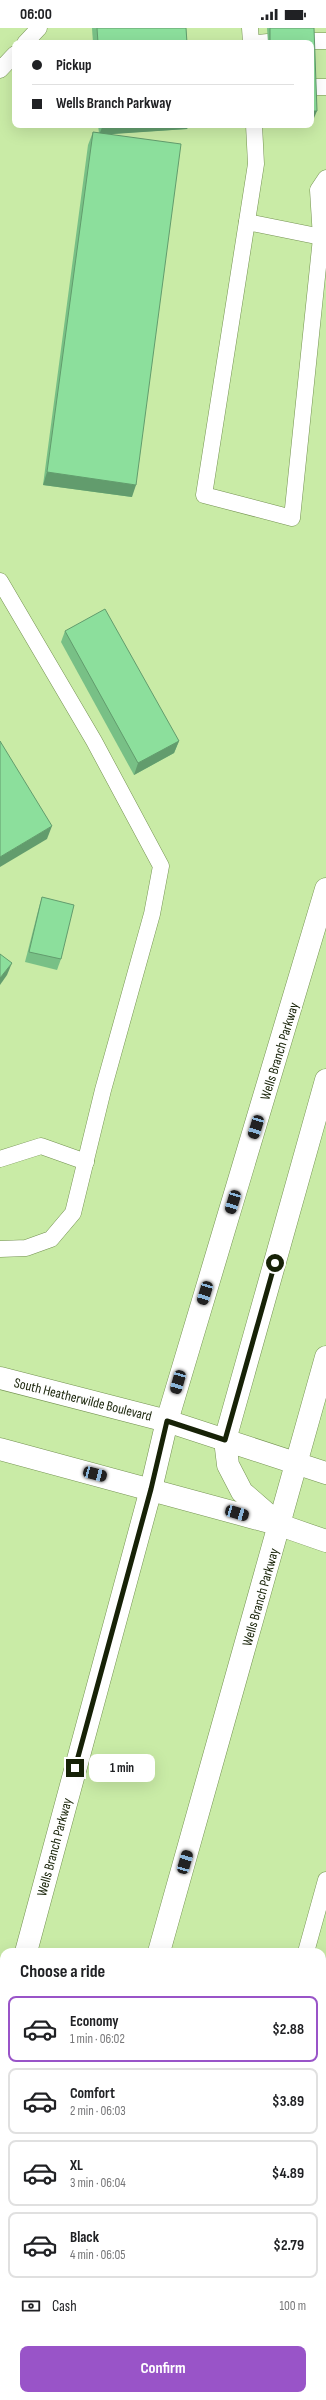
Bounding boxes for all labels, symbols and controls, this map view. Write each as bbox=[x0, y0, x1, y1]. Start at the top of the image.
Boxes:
text: 06:00 bbox=[20, 5, 52, 24]
text: Pickup bbox=[56, 56, 92, 75]
text: Wells Branch Parkway bbox=[56, 94, 171, 113]
street label: Wells Branch Parkway bbox=[257, 1000, 303, 1102]
car bbox=[247, 1114, 265, 1140]
car bbox=[224, 1189, 242, 1215]
route start bbox=[266, 1254, 284, 1272]
car bbox=[196, 1280, 214, 1306]
car bbox=[169, 1369, 187, 1395]
street label: South Heatherwilde Boulevard bbox=[12, 1374, 154, 1425]
car bbox=[82, 1465, 108, 1483]
car bbox=[224, 1504, 250, 1522]
street label: Wells Branch Parkway bbox=[238, 1546, 283, 1648]
callout: 1 min bbox=[89, 1754, 155, 1782]
route end bbox=[66, 1759, 84, 1777]
text: 1 min bbox=[110, 1760, 134, 1776]
street label: Wells Branch Parkway bbox=[33, 1796, 76, 1898]
car bbox=[176, 1849, 194, 1875]
text: Choose a ride bbox=[20, 1961, 105, 1982]
icon: car bbox=[22, 2011, 58, 2047]
text: Economy bbox=[70, 2012, 119, 2031]
text: $2.88 bbox=[272, 2020, 304, 2039]
text: 1 min · 06:02 bbox=[70, 2031, 125, 2047]
icon: car bbox=[22, 2083, 58, 2119]
text: Comfort bbox=[70, 2084, 115, 2103]
text: $3.89 bbox=[272, 2092, 304, 2111]
text: 2 min · 06:03 bbox=[70, 2103, 126, 2119]
icon: car bbox=[22, 2155, 58, 2191]
text: XL bbox=[70, 2156, 83, 2175]
text: $4.89 bbox=[272, 2164, 304, 2183]
text: 3 min · 06:04 bbox=[70, 2175, 126, 2191]
icon: car bbox=[22, 2227, 58, 2263]
text: Black bbox=[70, 2228, 99, 2247]
text: $2.79 bbox=[273, 2236, 304, 2255]
text: 4 min · 06:05 bbox=[70, 2247, 126, 2263]
icon: cash bbox=[20, 2295, 42, 2317]
text: Cash bbox=[52, 2297, 77, 2316]
text: 100 m bbox=[279, 2298, 306, 2314]
button: Confirm bbox=[20, 2346, 306, 2392]

